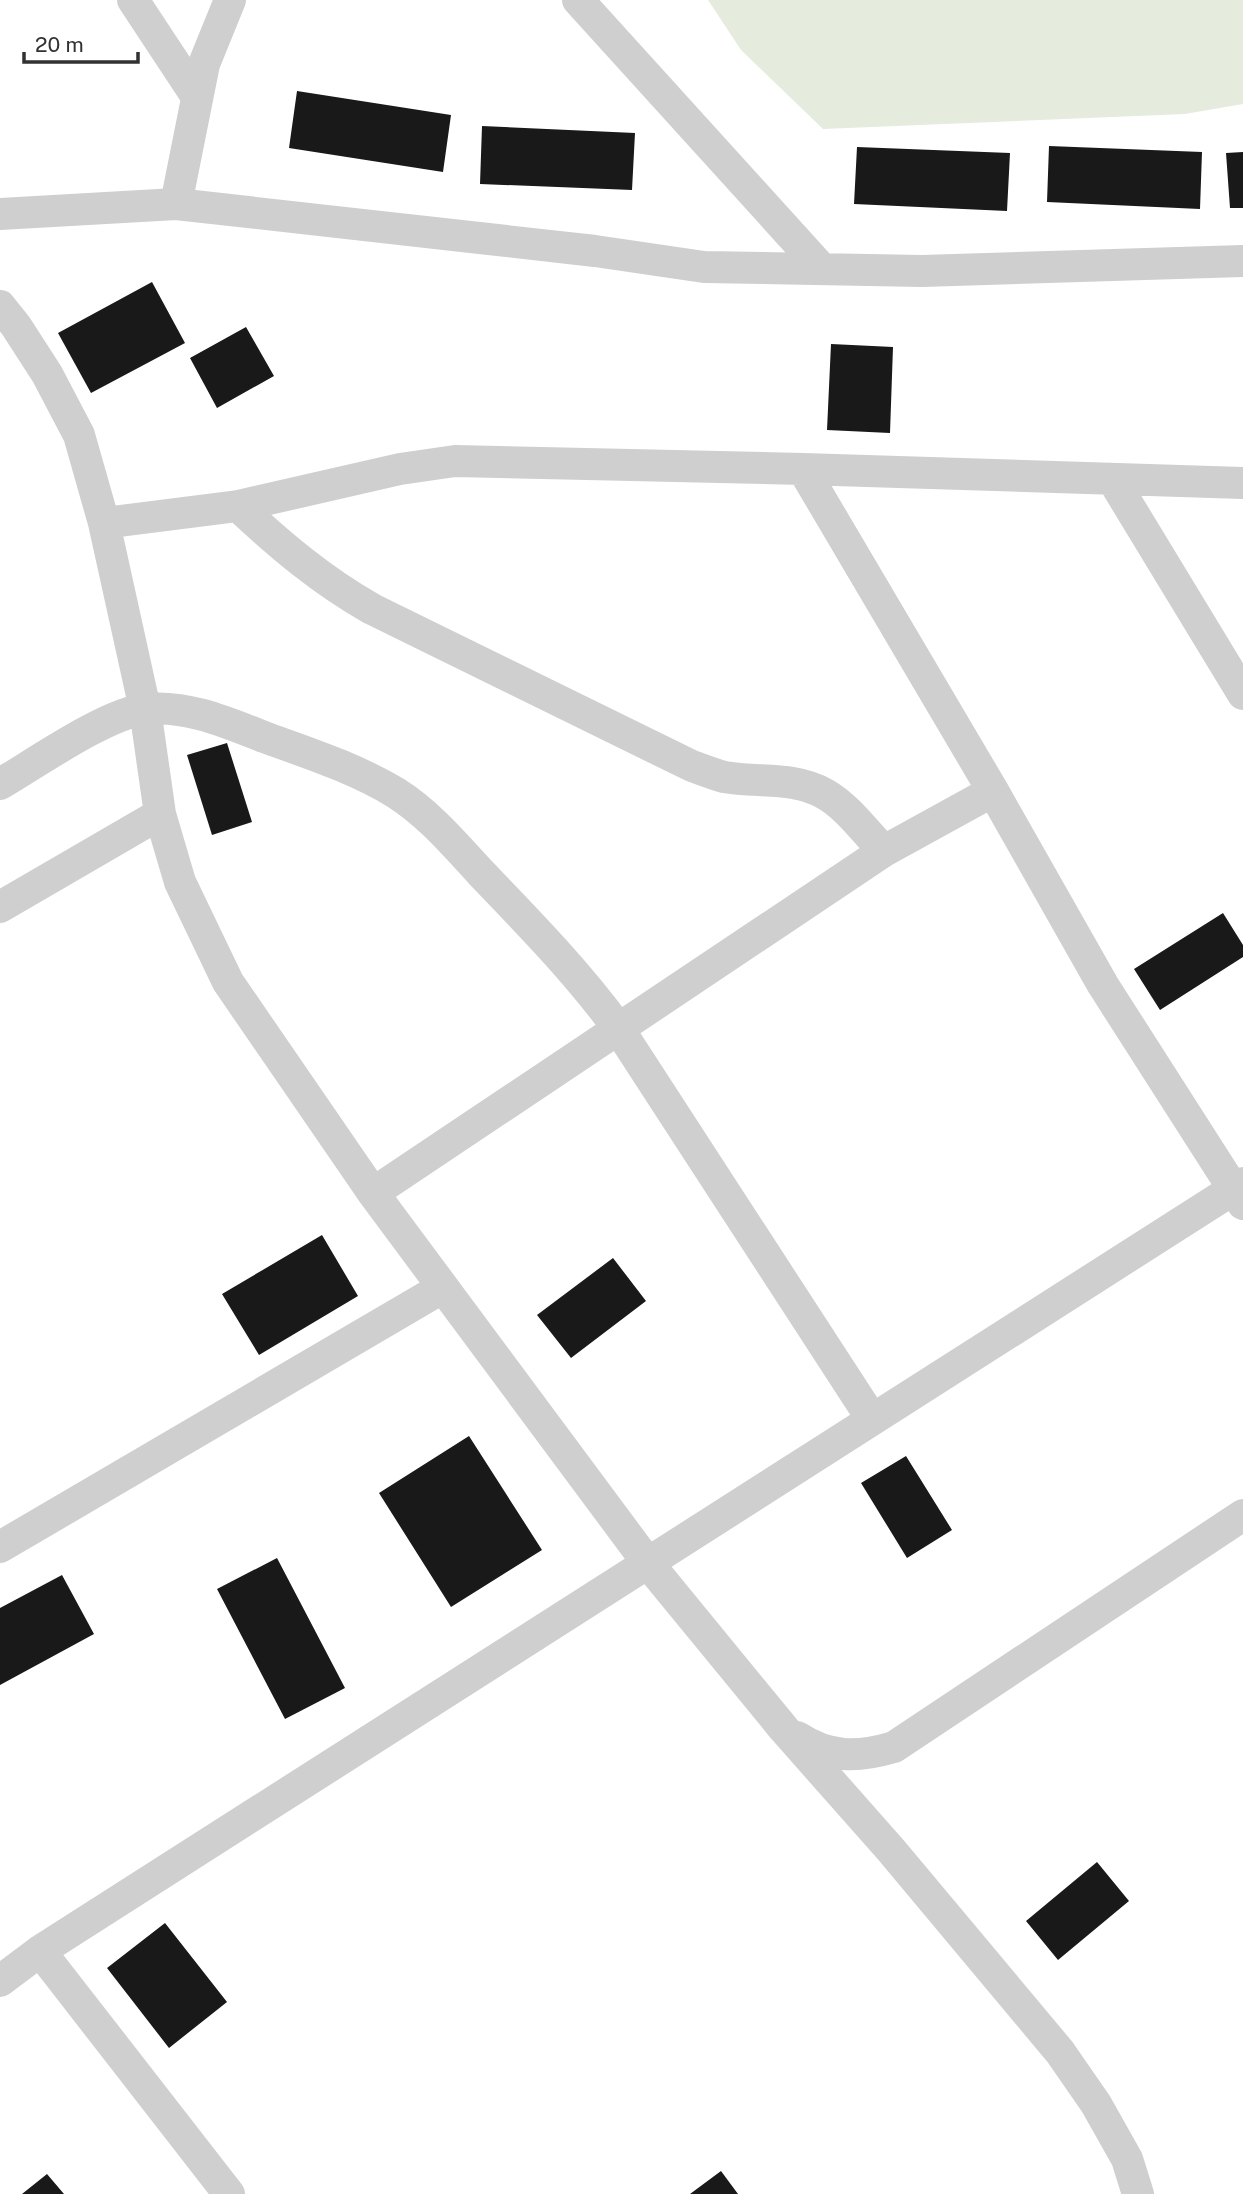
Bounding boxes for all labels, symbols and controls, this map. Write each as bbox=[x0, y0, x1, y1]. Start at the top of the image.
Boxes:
scale bar bbox=[24, 21, 138, 65]
text: 20 m bbox=[35, 32, 84, 57]

